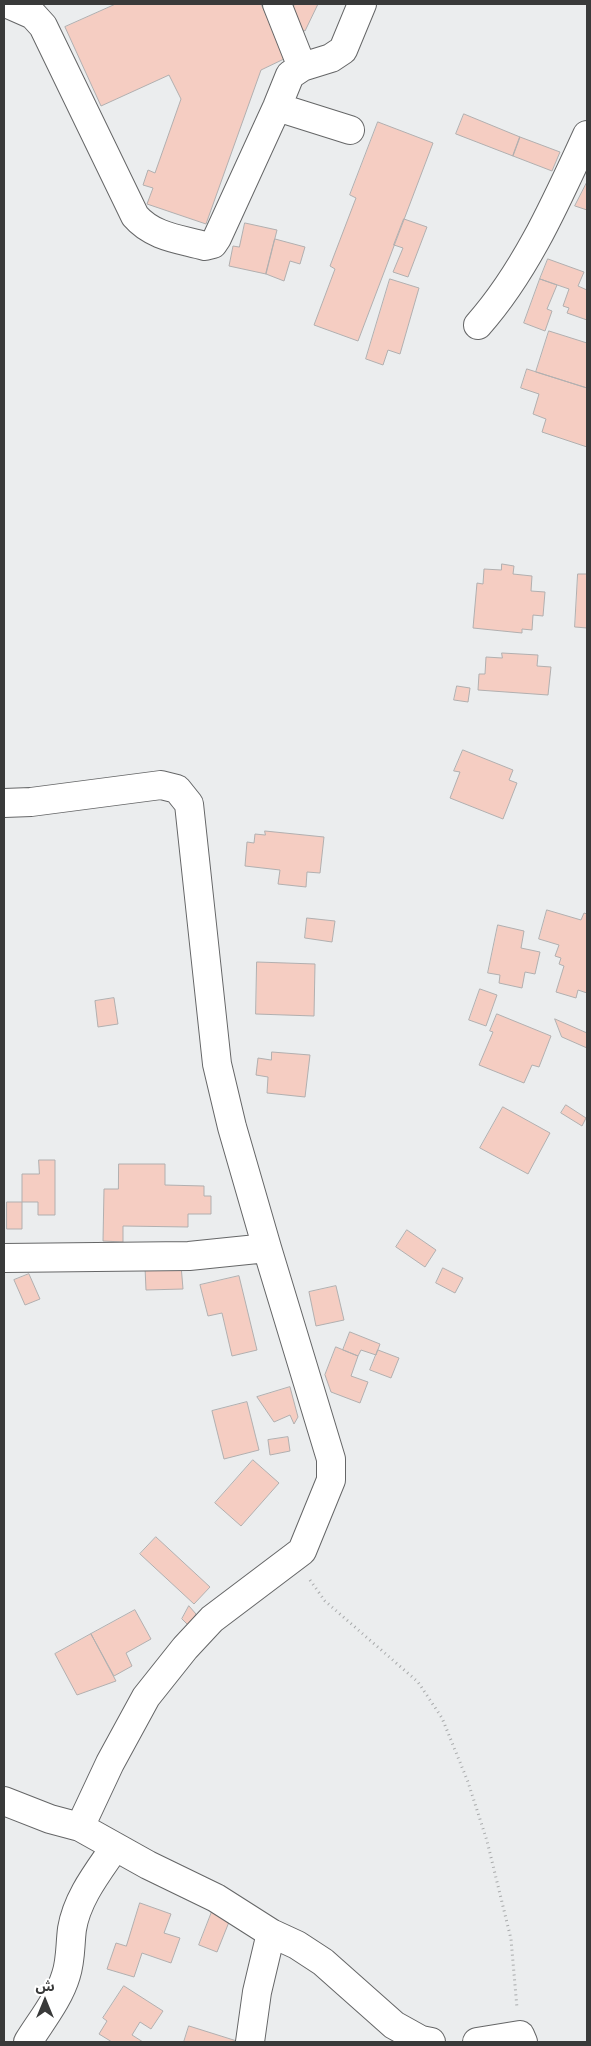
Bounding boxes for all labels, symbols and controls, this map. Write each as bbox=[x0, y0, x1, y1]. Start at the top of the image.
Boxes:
north arrow bbox=[20, 1976, 70, 2026]
text: ش bbox=[35, 1976, 55, 1995]

